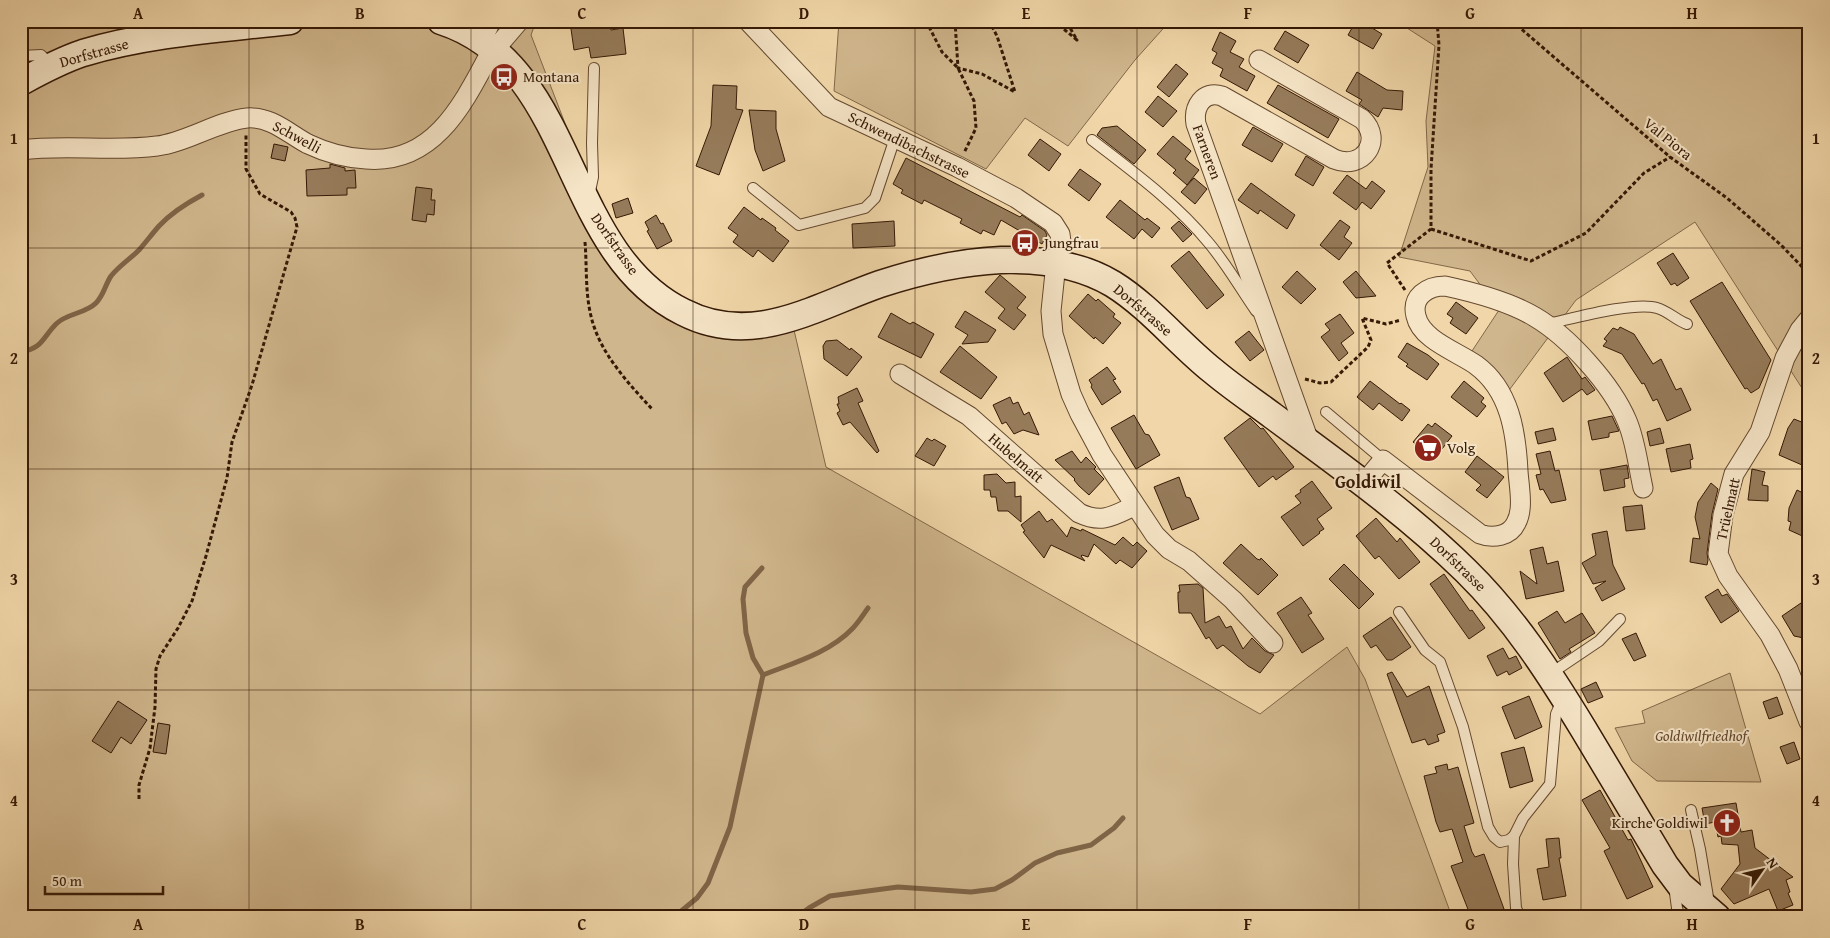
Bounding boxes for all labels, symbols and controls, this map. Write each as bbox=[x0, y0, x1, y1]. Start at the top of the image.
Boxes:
text: A bbox=[133, 1, 144, 25]
text: B bbox=[355, 1, 365, 25]
text: C bbox=[577, 1, 587, 25]
text: D bbox=[799, 1, 809, 25]
text: E bbox=[1022, 1, 1031, 25]
text: F bbox=[1244, 1, 1252, 25]
text: G bbox=[1465, 1, 1475, 25]
text: H bbox=[1686, 1, 1698, 25]
street label: Dorfstrasse bbox=[57, 33, 131, 72]
bus stop icon: Montana bbox=[489, 62, 519, 92]
place label: Montana bbox=[523, 66, 579, 87]
street label: Schwendibachstrasse bbox=[845, 106, 974, 183]
street label: Val Piora bbox=[1640, 113, 1697, 165]
street label: Schwelli bbox=[269, 115, 325, 158]
street label: Farneren bbox=[1188, 122, 1227, 183]
text: 1 bbox=[10, 126, 18, 150]
text: 1 bbox=[1812, 126, 1820, 150]
street label: Dorfstrasse bbox=[586, 209, 644, 279]
bus stop icon: Jungfrau bbox=[1010, 228, 1040, 258]
place label: Jungfrau bbox=[1042, 232, 1100, 253]
street label: Dorfstrasse bbox=[1109, 279, 1177, 341]
text: 2 bbox=[10, 346, 18, 370]
text: 2 bbox=[1812, 346, 1820, 370]
street label: Hubelmatt bbox=[984, 428, 1049, 488]
supermarket icon: Volg bbox=[1413, 433, 1443, 463]
place label: Volg bbox=[1447, 437, 1476, 458]
district label: Goldiwil bbox=[1335, 468, 1401, 495]
street label: Trüelmatt bbox=[1710, 475, 1745, 542]
street label: Dorfstrasse bbox=[1425, 531, 1491, 596]
text: 3 bbox=[10, 567, 18, 591]
text: 3 bbox=[1812, 567, 1820, 591]
park label: Goldiwilfriedhof bbox=[1655, 725, 1750, 746]
text: 4 bbox=[10, 788, 18, 812]
text: 4 bbox=[1812, 788, 1820, 812]
church icon: Kirche Goldiwil bbox=[1712, 808, 1742, 838]
place label: Kirche Goldiwil bbox=[1612, 812, 1708, 833]
north arrow bbox=[1738, 846, 1788, 896]
text: N bbox=[1762, 853, 1784, 873]
scale bar bbox=[45, 863, 162, 895]
text: 50 m bbox=[52, 870, 83, 891]
text: A bbox=[133, 912, 144, 936]
text: B bbox=[355, 912, 365, 936]
text: C bbox=[577, 912, 587, 936]
text: D bbox=[799, 912, 809, 936]
text: E bbox=[1022, 912, 1031, 936]
text: F bbox=[1244, 912, 1252, 936]
text: G bbox=[1465, 912, 1475, 936]
text: H bbox=[1686, 912, 1698, 936]

